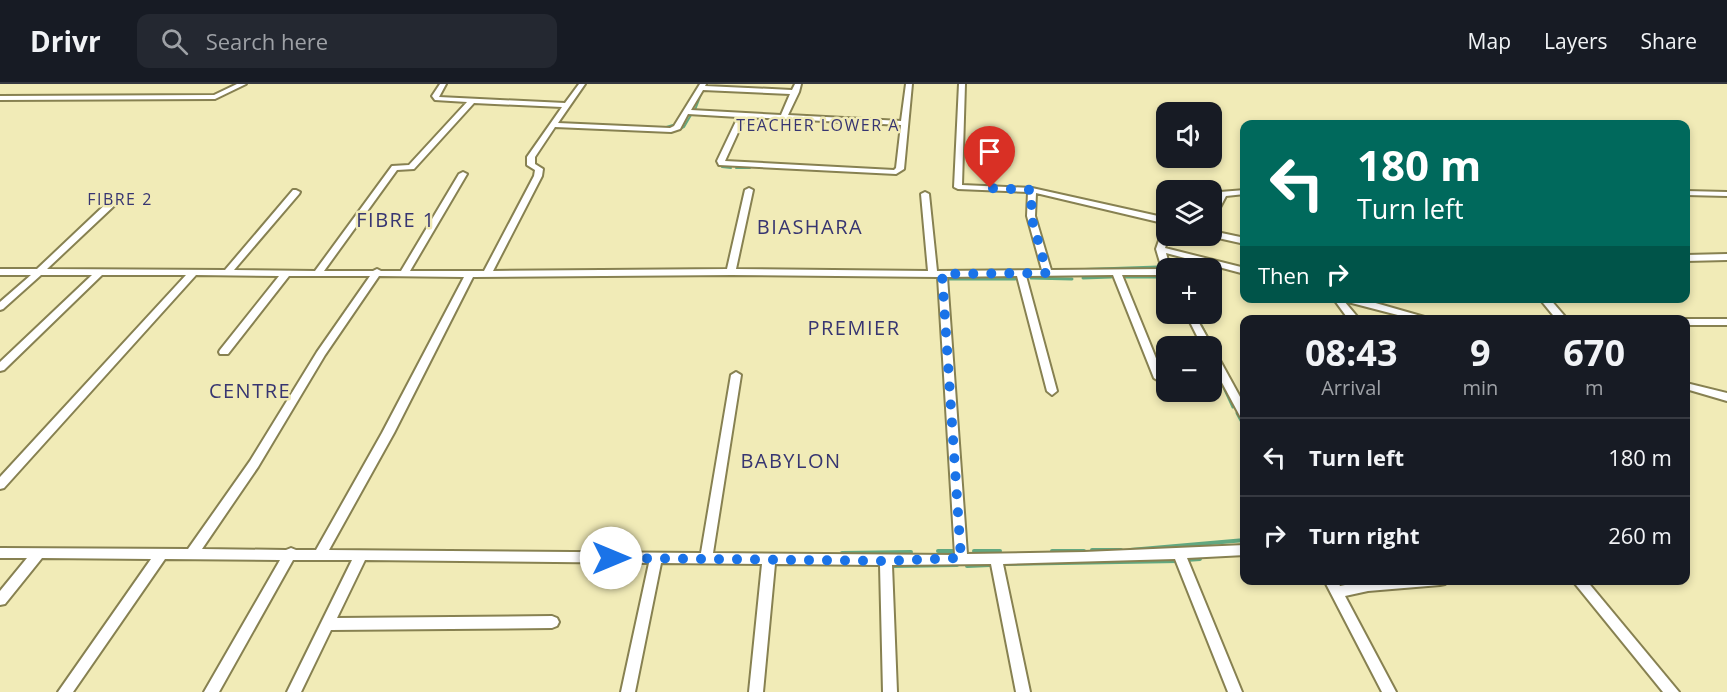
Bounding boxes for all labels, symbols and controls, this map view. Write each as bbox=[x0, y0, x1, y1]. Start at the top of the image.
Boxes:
search box bbox=[137, 14, 557, 68]
text: Drivr bbox=[30, 22, 101, 60]
icon: search bbox=[158, 25, 191, 58]
text: Search here bbox=[206, 26, 328, 56]
text: Map bbox=[1468, 27, 1511, 55]
text: Layers bbox=[1544, 27, 1608, 55]
text: Share bbox=[1641, 27, 1697, 55]
map controls bbox=[1156, 102, 1222, 402]
button: sound bbox=[1156, 102, 1222, 168]
district label: TEACHER LOWER A bbox=[736, 114, 900, 136]
pin bbox=[964, 126, 1015, 188]
icon: arrive bbox=[973, 135, 1006, 168]
text: 180 m bbox=[1357, 136, 1481, 193]
icon: left bbox=[1258, 144, 1336, 222]
button: layers bbox=[1156, 180, 1222, 246]
district label: FIBRE 2 bbox=[87, 188, 153, 210]
text: Turn left bbox=[1357, 190, 1464, 227]
district label: FIBRE 1 bbox=[356, 206, 436, 233]
district label: BIASHARA bbox=[757, 213, 863, 240]
button: + bbox=[1156, 258, 1222, 324]
icon: right bbox=[1321, 258, 1354, 291]
text: Then bbox=[1258, 260, 1309, 290]
district label: PREMIER bbox=[807, 314, 901, 341]
text: 08:43 bbox=[1305, 328, 1398, 377]
text: 9 bbox=[1470, 328, 1491, 377]
text: 670 bbox=[1563, 328, 1625, 377]
button: − bbox=[1156, 336, 1222, 402]
text: Arrival bbox=[1321, 374, 1381, 401]
text: min bbox=[1462, 374, 1498, 401]
text: m bbox=[1585, 374, 1603, 401]
district label: CENTRE bbox=[209, 377, 291, 404]
icon: left bbox=[1258, 441, 1291, 474]
text: Turn left bbox=[1309, 442, 1404, 472]
text: 180 m bbox=[1608, 442, 1672, 472]
district label: BABYLON bbox=[740, 447, 842, 474]
icon: right bbox=[1258, 519, 1291, 552]
text: Turn right bbox=[1309, 520, 1420, 550]
text: 260 m bbox=[1608, 520, 1672, 550]
position arrow bbox=[579, 526, 643, 590]

